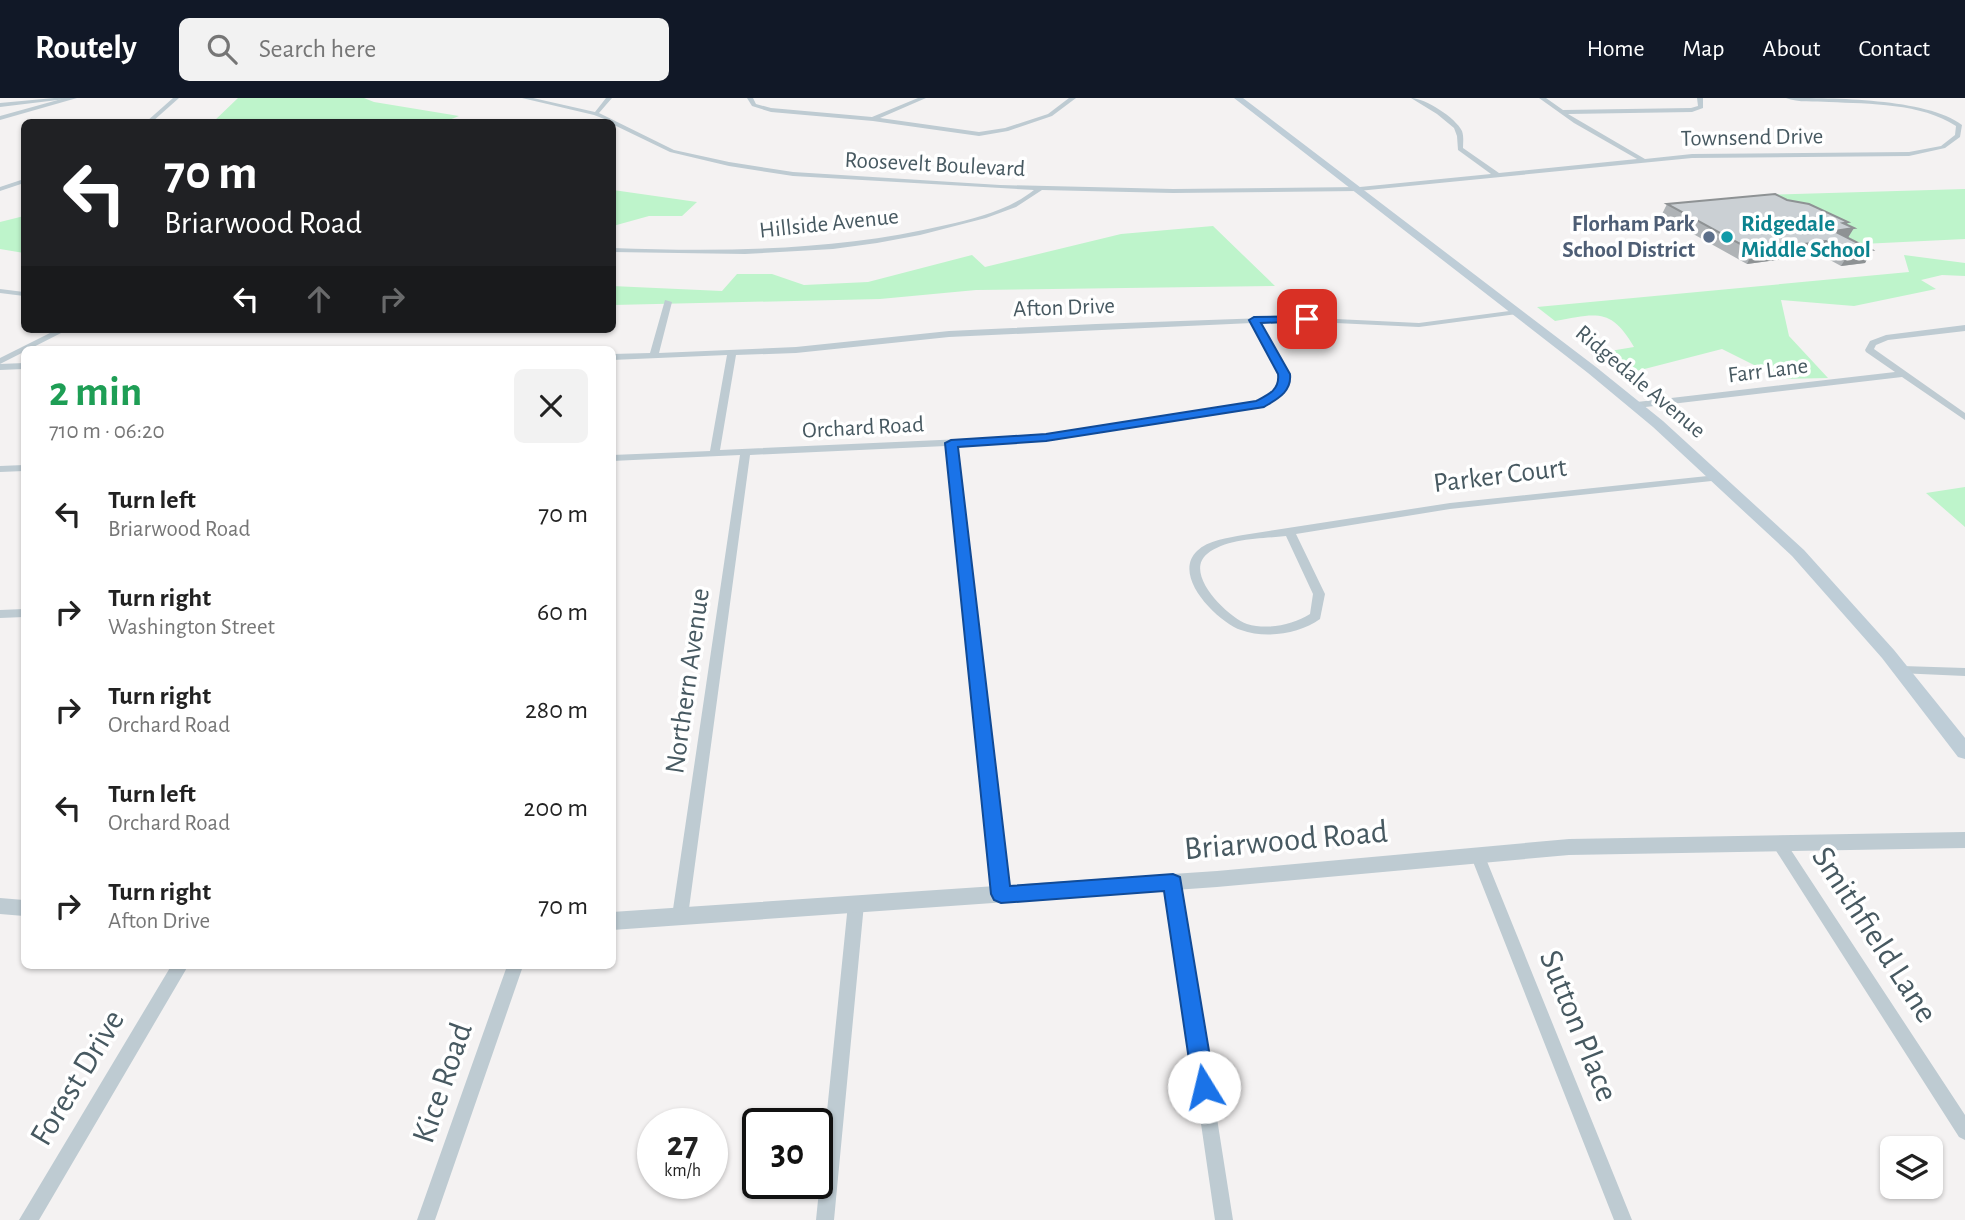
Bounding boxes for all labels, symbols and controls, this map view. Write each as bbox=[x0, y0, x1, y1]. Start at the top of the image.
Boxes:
search box bbox=[179, 18, 669, 81]
icon: search bbox=[203, 30, 241, 68]
text: Routely bbox=[35, 32, 137, 65]
text: Search here bbox=[259, 36, 376, 62]
text: Home bbox=[1587, 37, 1645, 61]
text: Map bbox=[1683, 37, 1725, 61]
text: About bbox=[1763, 37, 1820, 61]
text: Contact bbox=[1858, 37, 1930, 61]
street label: Townsend Drive bbox=[1680, 125, 1824, 151]
icon: left bbox=[49, 147, 140, 238]
text: 70 m bbox=[164, 149, 258, 198]
street label: Roosevelt Boulevard bbox=[844, 149, 1026, 181]
street label: Hillside Avenue bbox=[758, 205, 900, 243]
text: Briarwood Road bbox=[164, 207, 362, 239]
place label: Florham Park School District bbox=[1562, 213, 1696, 262]
place label: Ridgedale Middle School bbox=[1741, 213, 1871, 262]
marker: Florham Park School District bbox=[1701, 229, 1717, 245]
marker: Ridgedale Middle School bbox=[1719, 229, 1735, 245]
icon: left bbox=[227, 280, 265, 318]
icon: ahead bbox=[300, 280, 338, 318]
icon: right bbox=[373, 280, 411, 318]
pin bbox=[1277, 289, 1337, 349]
street label: Afton Drive bbox=[1013, 295, 1115, 321]
icon: arrive bbox=[1288, 300, 1326, 338]
street label: Ridgedale Avenue bbox=[1571, 321, 1709, 443]
street label: Farr Lane bbox=[1726, 355, 1810, 387]
button: close bbox=[514, 369, 588, 443]
text: 2 min bbox=[49, 371, 142, 413]
street label: Orchard Road bbox=[801, 413, 925, 443]
text: 710 m · 06:20 bbox=[49, 420, 165, 443]
street label: Parker Court bbox=[1432, 454, 1568, 498]
text: Turn left bbox=[108, 487, 196, 513]
icon: left bbox=[49, 495, 87, 533]
text: 70 m bbox=[538, 501, 588, 527]
text: Briarwood Road bbox=[108, 518, 250, 541]
text: Turn right bbox=[108, 585, 211, 611]
street label: Northern Avenue bbox=[661, 586, 715, 776]
icon: right bbox=[49, 593, 87, 631]
text: 60 m bbox=[537, 599, 588, 625]
text: Washington Street bbox=[108, 616, 275, 639]
text: Turn right bbox=[108, 683, 211, 709]
icon: right bbox=[49, 691, 87, 729]
text: 280 m bbox=[525, 697, 588, 723]
text: Orchard Road bbox=[108, 714, 230, 737]
text: Turn left bbox=[108, 781, 196, 807]
icon: left bbox=[49, 789, 87, 827]
text: 200 m bbox=[524, 795, 588, 821]
text: Orchard Road bbox=[108, 812, 230, 835]
street label: Briarwood Road bbox=[1183, 816, 1389, 866]
street label: Smithfield Lane bbox=[1805, 841, 1943, 1029]
text: Turn right bbox=[108, 879, 211, 905]
icon: right bbox=[49, 887, 87, 925]
text: 70 m bbox=[538, 893, 588, 919]
text: Afton Drive bbox=[108, 910, 210, 933]
street label: Sutton Place bbox=[1533, 946, 1623, 1106]
street label: Forest Drive bbox=[25, 1004, 131, 1152]
street label: Kice Road bbox=[407, 1019, 479, 1147]
position arrow bbox=[1167, 1050, 1241, 1124]
speed limit sign: 30 bbox=[742, 1108, 833, 1199]
text: 27 bbox=[667, 1127, 698, 1162]
map controls bbox=[1880, 1136, 1943, 1199]
button: layers bbox=[1880, 1136, 1943, 1199]
text: km/h bbox=[664, 1162, 701, 1180]

